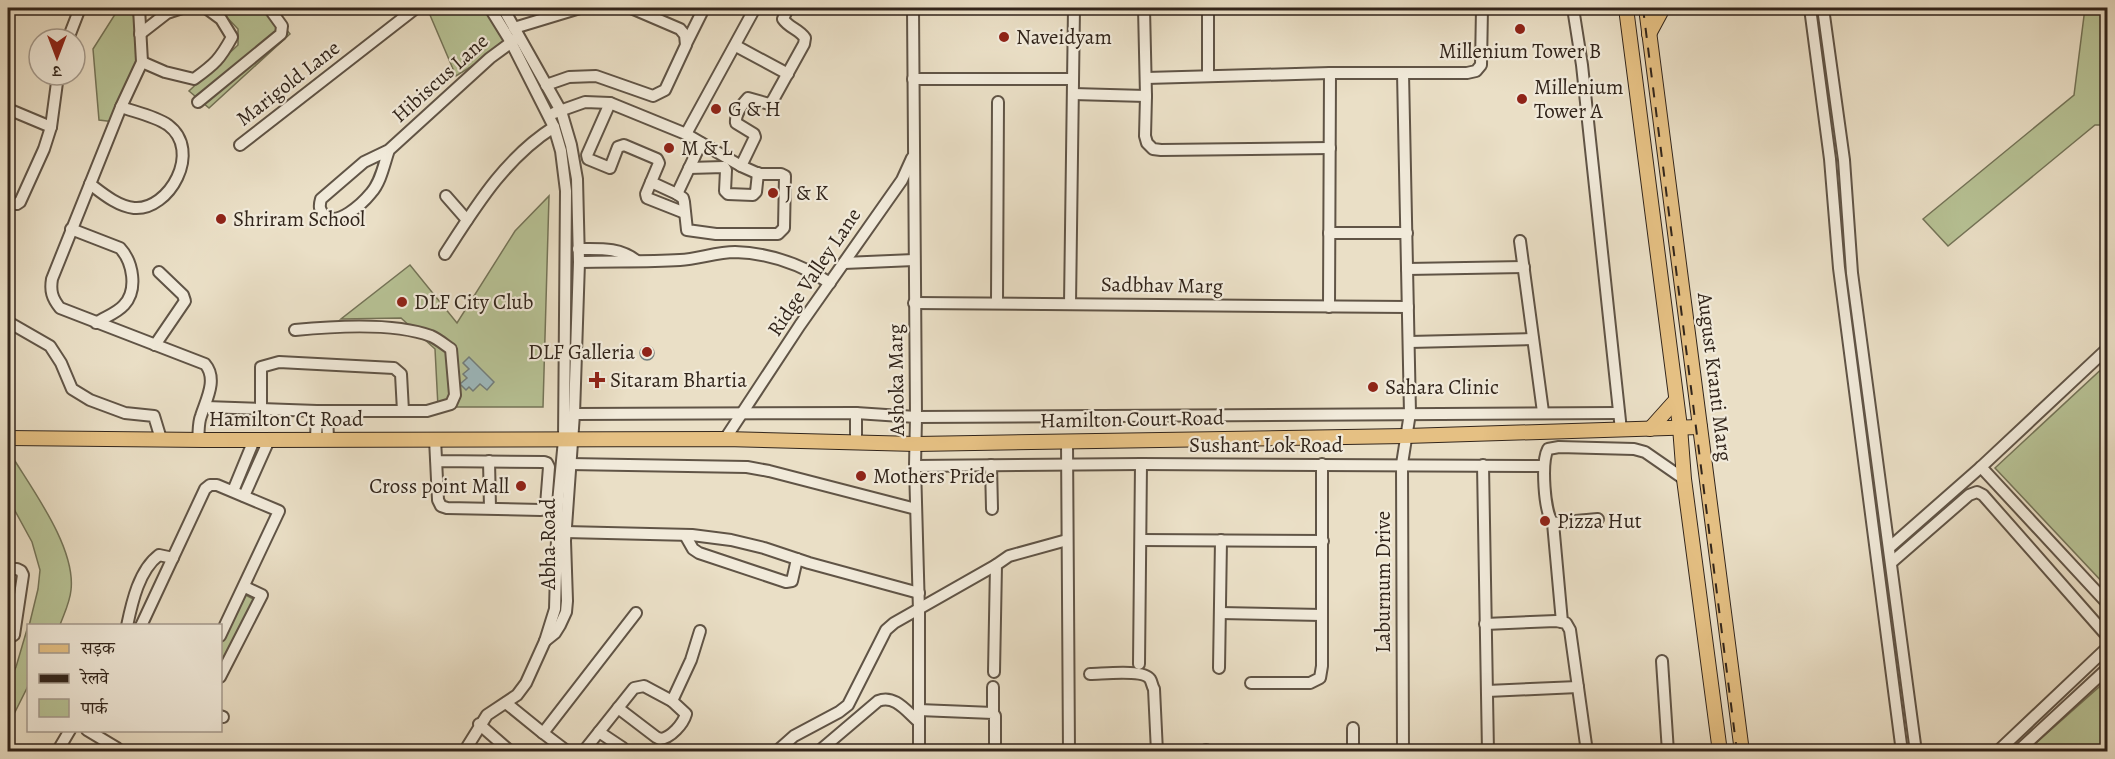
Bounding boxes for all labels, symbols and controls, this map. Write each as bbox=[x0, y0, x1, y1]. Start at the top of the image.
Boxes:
marker: Millenium Tower B bbox=[1513, 22, 1527, 36]
place label: Naveidyam bbox=[1016, 23, 1112, 51]
north arrow bbox=[27, 27, 87, 87]
street label: Hibiscus Lane bbox=[386, 27, 494, 129]
marker: Naveidyam bbox=[997, 30, 1011, 44]
street label: Marigold Lane bbox=[230, 34, 346, 132]
place label: Millenium Tower B bbox=[1439, 37, 1601, 65]
text: उ bbox=[51, 60, 62, 82]
place label: Millenium Tower A bbox=[1534, 73, 1623, 125]
marker: Millenium Tower A bbox=[1515, 92, 1529, 106]
place label: G & H bbox=[728, 95, 781, 123]
marker: G & H bbox=[709, 102, 723, 116]
place label: M & L bbox=[681, 134, 733, 162]
marker: M & L bbox=[662, 141, 676, 155]
place label: J & K bbox=[785, 179, 828, 207]
marker: J & K bbox=[766, 186, 780, 200]
street label: Ridge Valley Lane bbox=[761, 202, 867, 342]
place label: Shriram School bbox=[233, 205, 365, 233]
marker: Shriram School bbox=[214, 212, 228, 226]
street label: Sadbhav Marg bbox=[1101, 270, 1224, 300]
place label: DLF City Club bbox=[414, 288, 533, 316]
street label: August Kranti Marg bbox=[1691, 290, 1739, 463]
marker: DLF City Club bbox=[395, 295, 409, 309]
street label: Ashoka Marg bbox=[881, 323, 911, 437]
place label: DLF Galleria bbox=[528, 338, 635, 366]
marker: DLF Galleria bbox=[640, 345, 654, 359]
place label: Sitaram Bhartia bbox=[610, 366, 747, 394]
marker: Sitaram Bhartia bbox=[588, 371, 606, 389]
place label: Sahara Clinic bbox=[1385, 373, 1499, 401]
marker: Sahara Clinic bbox=[1366, 380, 1380, 394]
street label: Hamilton Court Road bbox=[1040, 403, 1225, 435]
street label: Hamilton Ct Road bbox=[209, 405, 364, 433]
street label: Sushant Lok Road bbox=[1189, 431, 1344, 459]
place label: Mothers Pride bbox=[873, 462, 995, 490]
marker: Mothers Pride bbox=[854, 469, 868, 483]
place label: Cross point Mall bbox=[369, 472, 509, 500]
marker: Cross point Mall bbox=[514, 479, 528, 493]
street label: Abha Road bbox=[534, 498, 562, 591]
place label: Pizza Hut bbox=[1557, 507, 1642, 535]
street label: Laburnum Drive bbox=[1369, 511, 1397, 653]
marker: Pizza Hut bbox=[1538, 514, 1552, 528]
legend bbox=[27, 624, 222, 732]
text: सड़क bbox=[80, 636, 116, 660]
text: रेलवे bbox=[79, 666, 110, 690]
text: पार्क bbox=[80, 696, 109, 720]

